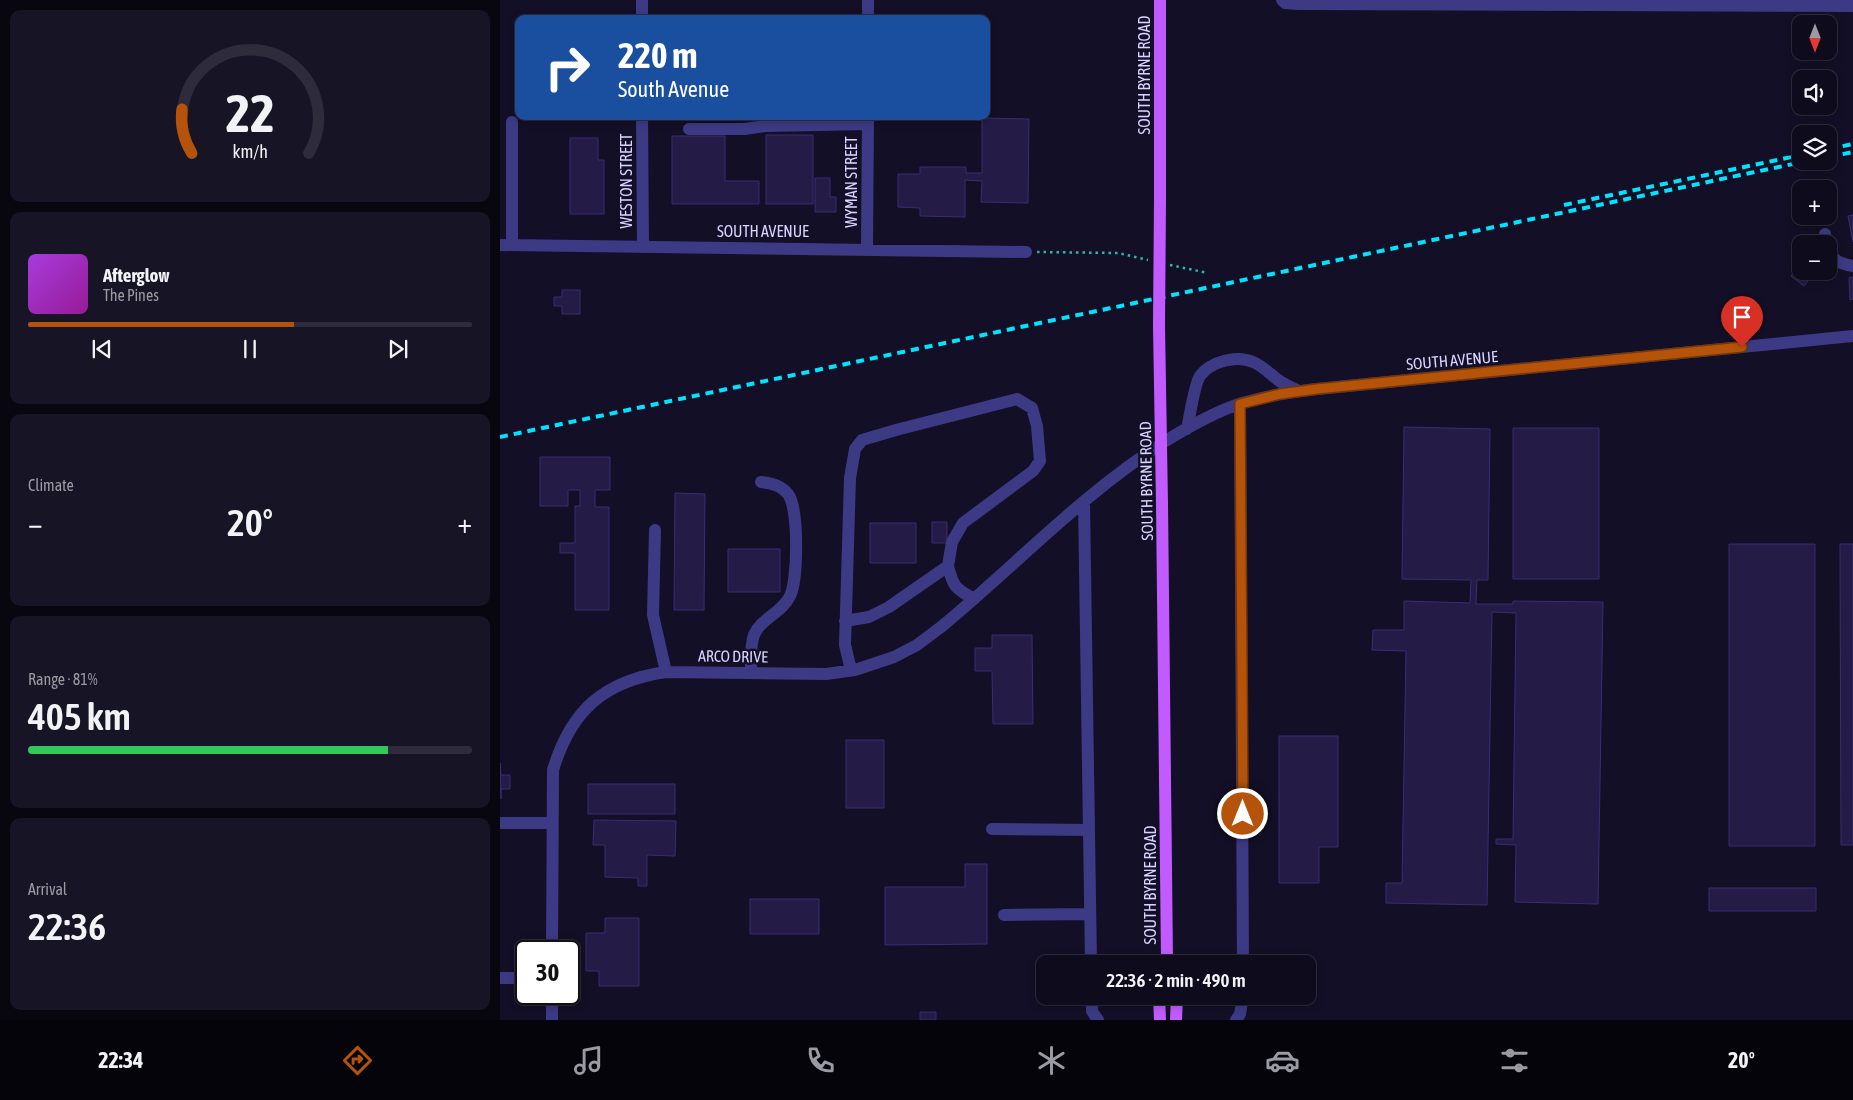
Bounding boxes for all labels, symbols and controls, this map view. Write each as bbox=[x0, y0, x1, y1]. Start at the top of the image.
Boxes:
street label: SOUTH BYRNE ROAD bbox=[1135, 15, 1153, 135]
north arrow bbox=[1792, 15, 1838, 60]
map controls bbox=[1792, 15, 1837, 280]
icon: right bbox=[535, 35, 600, 100]
text: 220 m bbox=[618, 35, 697, 75]
button: sound bbox=[1792, 70, 1837, 115]
text: South Avenue bbox=[618, 76, 729, 102]
text: 22 bbox=[226, 83, 274, 143]
button: layers bbox=[1792, 125, 1837, 170]
street label: WESTON STREET bbox=[617, 133, 635, 229]
street label: WYMAN STREET bbox=[842, 136, 860, 228]
text: km/h bbox=[232, 141, 268, 162]
button: + bbox=[1792, 180, 1837, 225]
street label: SOUTH AVENUE bbox=[717, 222, 809, 240]
button: − bbox=[1792, 235, 1837, 280]
text: Afterglow bbox=[103, 264, 170, 286]
text: The Pines bbox=[103, 286, 159, 304]
pin bbox=[1721, 296, 1763, 347]
icon: arrive bbox=[1728, 303, 1756, 331]
icon: previous bbox=[88, 335, 116, 363]
icon: pause bbox=[236, 335, 264, 363]
icon: next bbox=[384, 335, 412, 363]
street label: SOUTH AVENUE bbox=[1405, 347, 1499, 373]
street label: SOUTH BYRNE ROAD bbox=[1136, 421, 1156, 541]
text: Climate bbox=[28, 476, 74, 494]
text: 20° bbox=[227, 501, 273, 544]
text: − bbox=[28, 507, 43, 539]
text: + bbox=[457, 507, 472, 539]
street label: ARCO DRIVE bbox=[698, 646, 768, 666]
text: Range · 81% bbox=[28, 670, 98, 688]
text: 405 km bbox=[28, 695, 131, 738]
position arrow bbox=[1216, 787, 1268, 839]
street label: SOUTH BYRNE ROAD bbox=[1141, 825, 1159, 945]
text: Arrival bbox=[28, 880, 67, 898]
text: 22:36 bbox=[28, 905, 106, 948]
speed limit sign: 30 bbox=[515, 940, 580, 1005]
text: 22:36 · 2 min · 490 m bbox=[1106, 969, 1246, 991]
icon: directions bbox=[340, 1043, 375, 1078]
icon: music bbox=[571, 1043, 606, 1078]
icon: phone bbox=[803, 1043, 838, 1078]
icon: climate bbox=[1034, 1043, 1069, 1078]
icon: car bbox=[1265, 1043, 1300, 1078]
icon: filters bbox=[1497, 1043, 1532, 1078]
text: 22:34 bbox=[98, 1047, 143, 1073]
text: 20° bbox=[1728, 1047, 1755, 1073]

